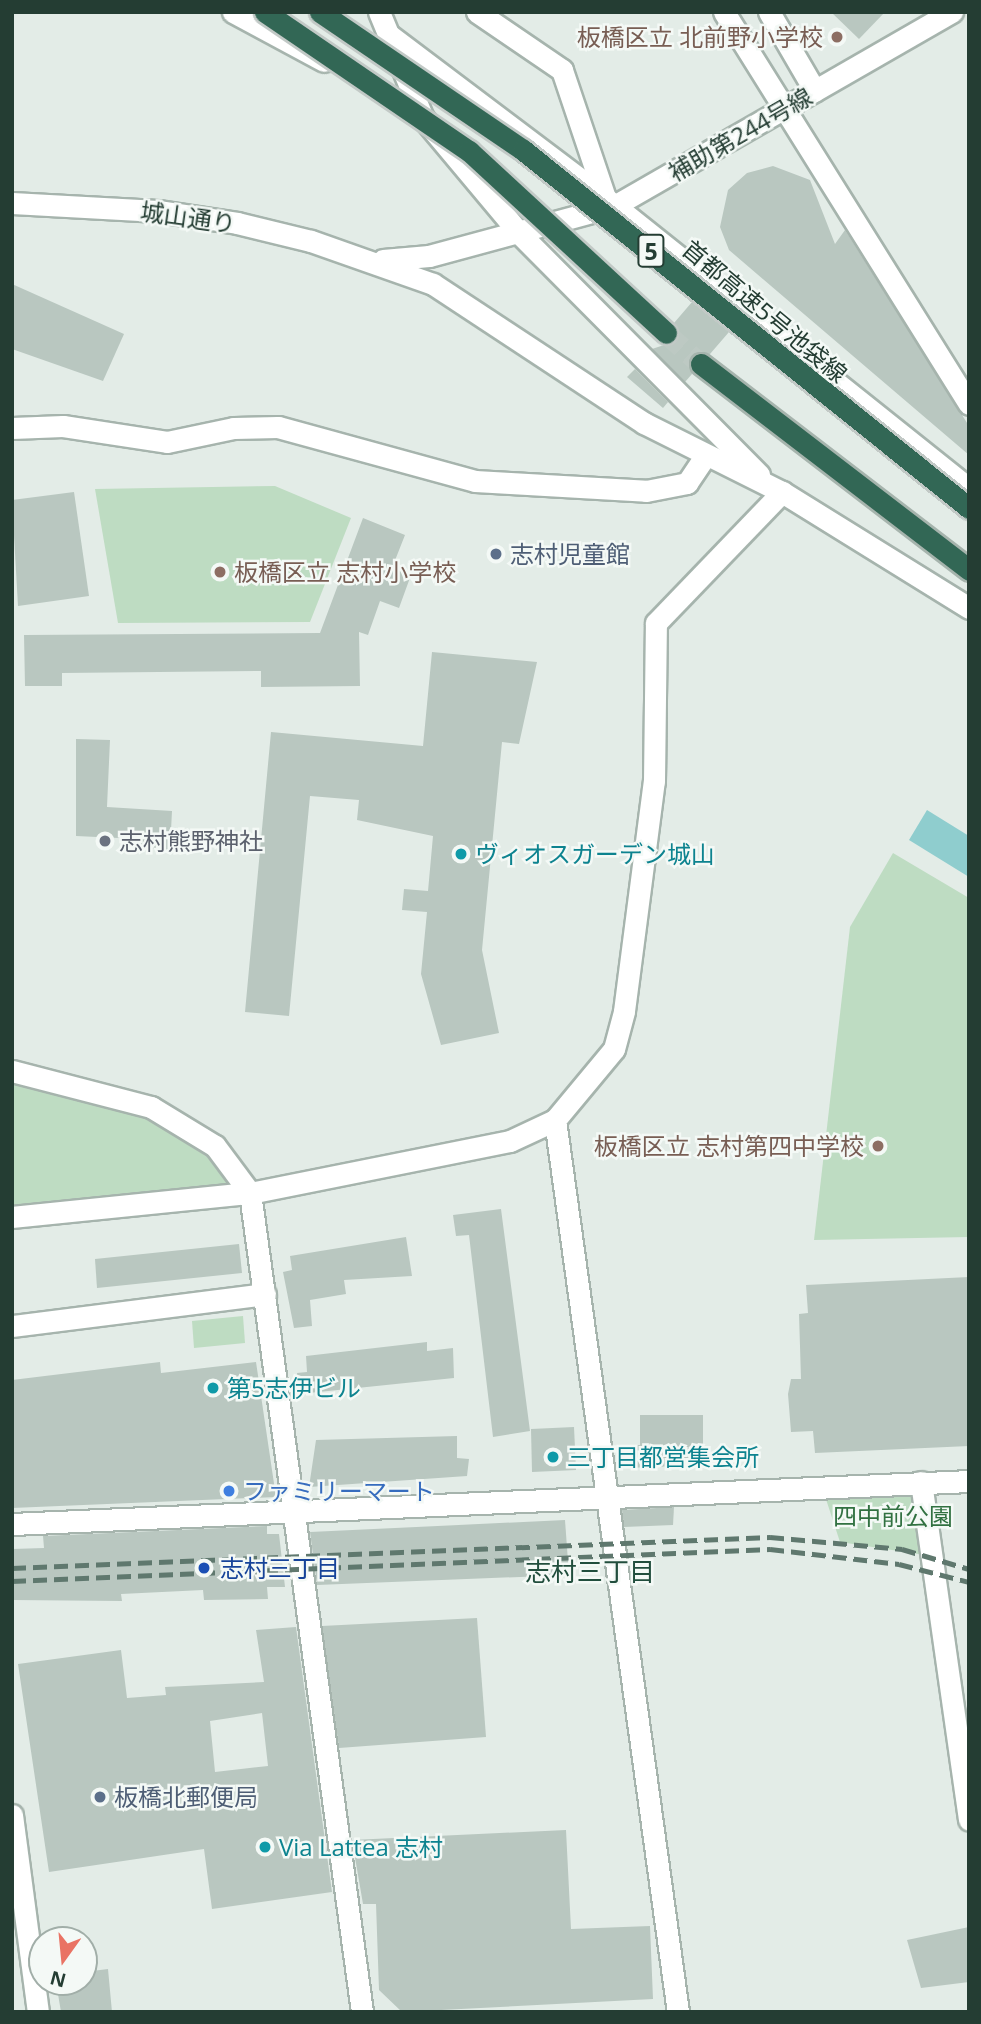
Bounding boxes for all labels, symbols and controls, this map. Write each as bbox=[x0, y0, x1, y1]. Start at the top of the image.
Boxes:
place label: 板橋区立 北前野小学校 bbox=[577, 23, 823, 51]
marker: 板橋区立 北前野小学校 bbox=[829, 29, 845, 45]
street label: 補助第244号線 bbox=[663, 81, 817, 187]
street label: 城山通り bbox=[138, 196, 238, 238]
road number: 5 bbox=[637, 232, 665, 270]
street label: 首都高速5号池袋線 bbox=[677, 234, 853, 388]
place label: 志村児童館 bbox=[510, 540, 630, 568]
marker: 志村児童館 bbox=[488, 546, 504, 562]
place label: 板橋区立 志村小学校 bbox=[234, 558, 456, 586]
marker: 板橋区立 志村小学校 bbox=[212, 564, 228, 580]
place label: 志村熊野神社 bbox=[119, 827, 263, 855]
marker: 志村熊野神社 bbox=[97, 833, 113, 849]
place label: ヴィオスガーデン城山 bbox=[475, 840, 715, 868]
marker: ヴィオスガーデン城山 bbox=[453, 846, 469, 862]
place label: 板橋区立 志村第四中学校 bbox=[594, 1132, 864, 1160]
marker: 板橋区立 志村第四中学校 bbox=[870, 1138, 886, 1154]
place label: 第5志伊ビル bbox=[227, 1374, 361, 1402]
marker: 第5志伊ビル bbox=[205, 1380, 221, 1396]
place label: 三丁目都営集会所 bbox=[567, 1443, 759, 1471]
marker: 三丁目都営集会所 bbox=[545, 1449, 561, 1465]
place label: ファミリーマート bbox=[243, 1477, 435, 1505]
marker: ファミリーマート bbox=[221, 1483, 237, 1499]
park label: 四中前公園 bbox=[833, 1502, 953, 1530]
place label: 志村三丁目 bbox=[220, 1554, 340, 1582]
district label: 志村三丁目 bbox=[525, 1556, 655, 1588]
marker: 志村三丁目 bbox=[194, 1558, 214, 1578]
place label: 板橋北郵便局 bbox=[114, 1783, 258, 1811]
marker: 板橋北郵便局 bbox=[92, 1789, 108, 1805]
place label: Via Lattea 志村 bbox=[279, 1833, 443, 1861]
marker: Via Lattea 志村 bbox=[257, 1839, 273, 1855]
north arrow bbox=[28, 1926, 98, 1996]
text: N bbox=[47, 1965, 69, 1994]

